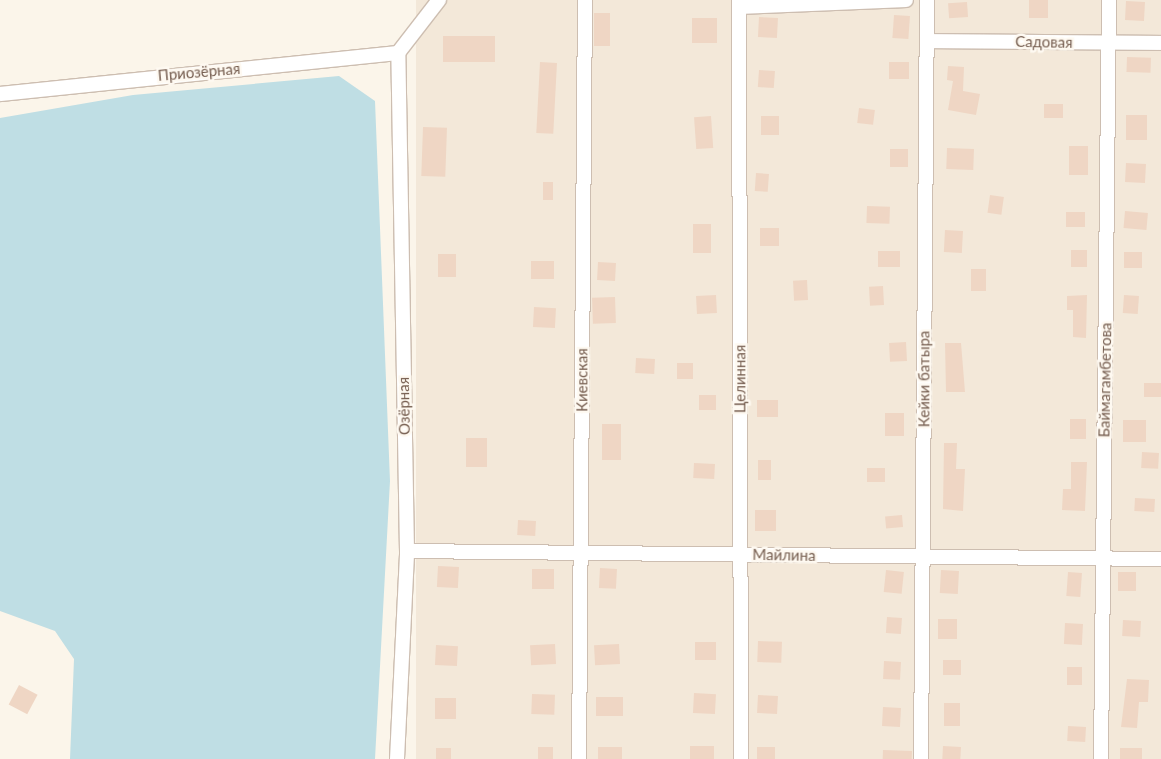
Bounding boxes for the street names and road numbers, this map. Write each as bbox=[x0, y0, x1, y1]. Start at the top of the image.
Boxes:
street label: Садовая bbox=[1015, 33, 1073, 51]
street label: Приозёрная bbox=[157, 59, 241, 85]
street label: Баймагамбетова bbox=[1095, 322, 1115, 438]
street label: Кейки батыра bbox=[915, 331, 933, 427]
street label: Целинная bbox=[731, 345, 749, 413]
street label: Киевская bbox=[573, 348, 591, 412]
street label: Озёрная bbox=[394, 377, 414, 435]
street label: Майлина bbox=[752, 545, 816, 565]

